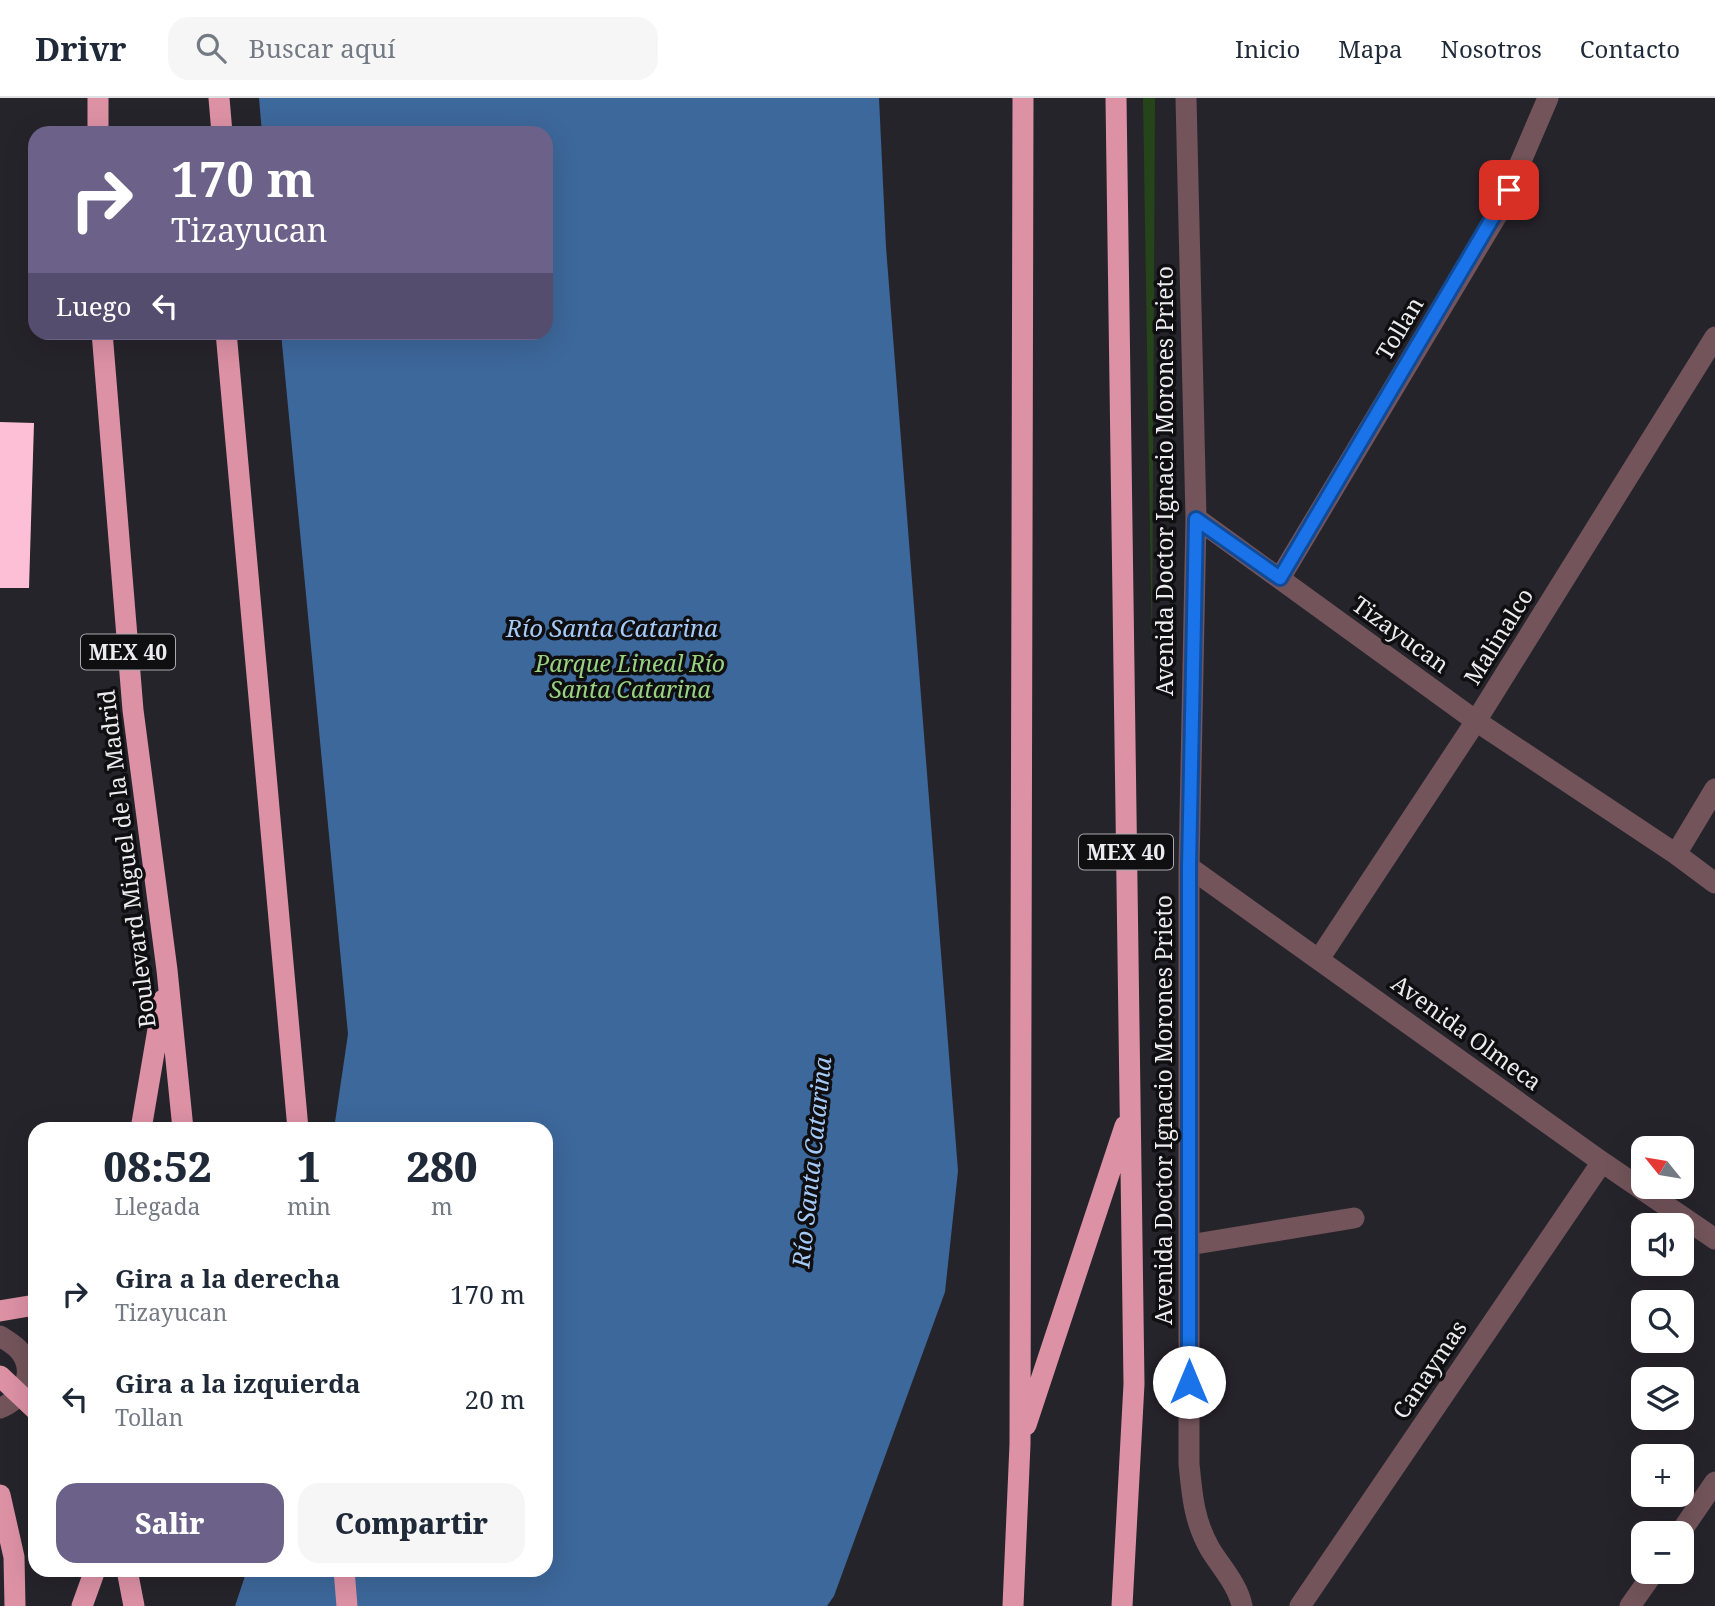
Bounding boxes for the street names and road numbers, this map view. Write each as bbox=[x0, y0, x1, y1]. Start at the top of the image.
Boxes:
street label: Avenida Doctor Ignacio Morones Prieto bbox=[1148, 266, 1180, 696]
street label: Tollan bbox=[1368, 290, 1430, 365]
street label: Malinalco bbox=[1456, 582, 1540, 690]
street label: Tizayucan bbox=[1346, 588, 1456, 680]
road number: MEX 40 bbox=[81, 634, 175, 670]
street label: Boulevard Miguel de la Madrid bbox=[89, 688, 163, 1030]
road number: MEX 40 bbox=[1079, 834, 1173, 870]
street label: Avenida Doctor Ignacio Morones Prieto bbox=[1147, 895, 1179, 1325]
street label: Avenida Olmeca bbox=[1386, 967, 1548, 1097]
street label: Canaymas bbox=[1384, 1313, 1474, 1425]

